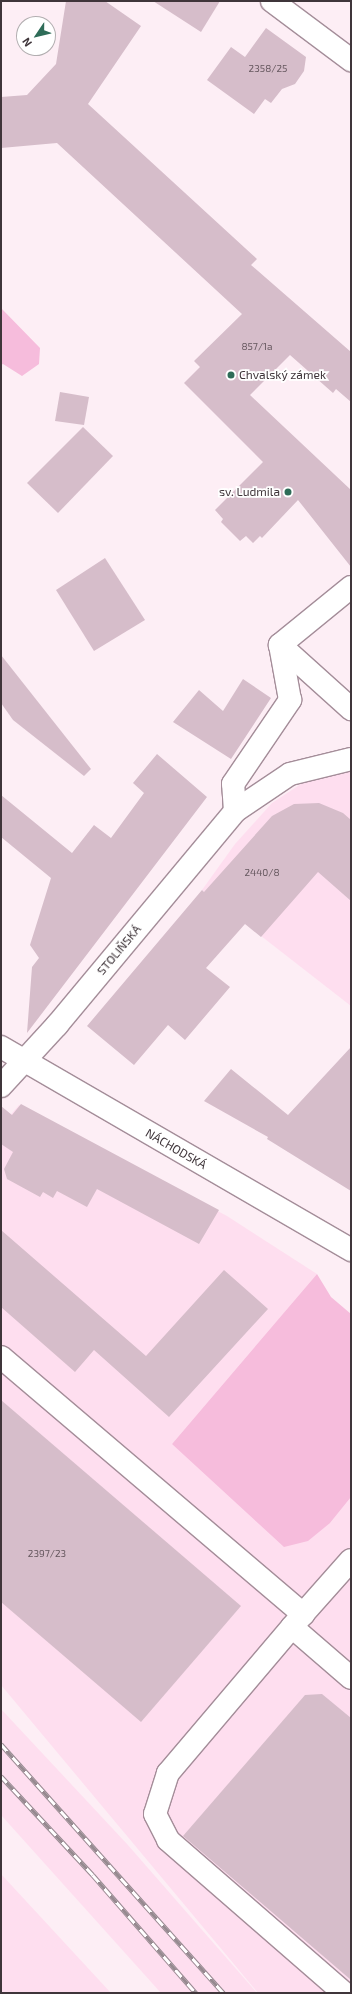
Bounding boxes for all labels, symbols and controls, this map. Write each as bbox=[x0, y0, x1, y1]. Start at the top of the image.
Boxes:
north arrow bbox=[16, 16, 56, 56]
text: N bbox=[19, 36, 34, 50]
house number: 2358/25 bbox=[249, 63, 287, 75]
house number: 857/1a bbox=[241, 341, 273, 353]
place label: Chvalský zámek bbox=[239, 368, 326, 382]
marker: Chvalský zámek bbox=[226, 370, 236, 380]
place label: sv. Ludmila bbox=[219, 485, 280, 499]
marker: sv. Ludmila bbox=[283, 487, 293, 497]
house number: 2440/8 bbox=[244, 867, 280, 879]
street label: STOLIŇSKÁ bbox=[94, 922, 144, 978]
street label: NÁCHODSKÁ bbox=[143, 1126, 209, 1172]
house number: 2397/23 bbox=[28, 1548, 66, 1560]

